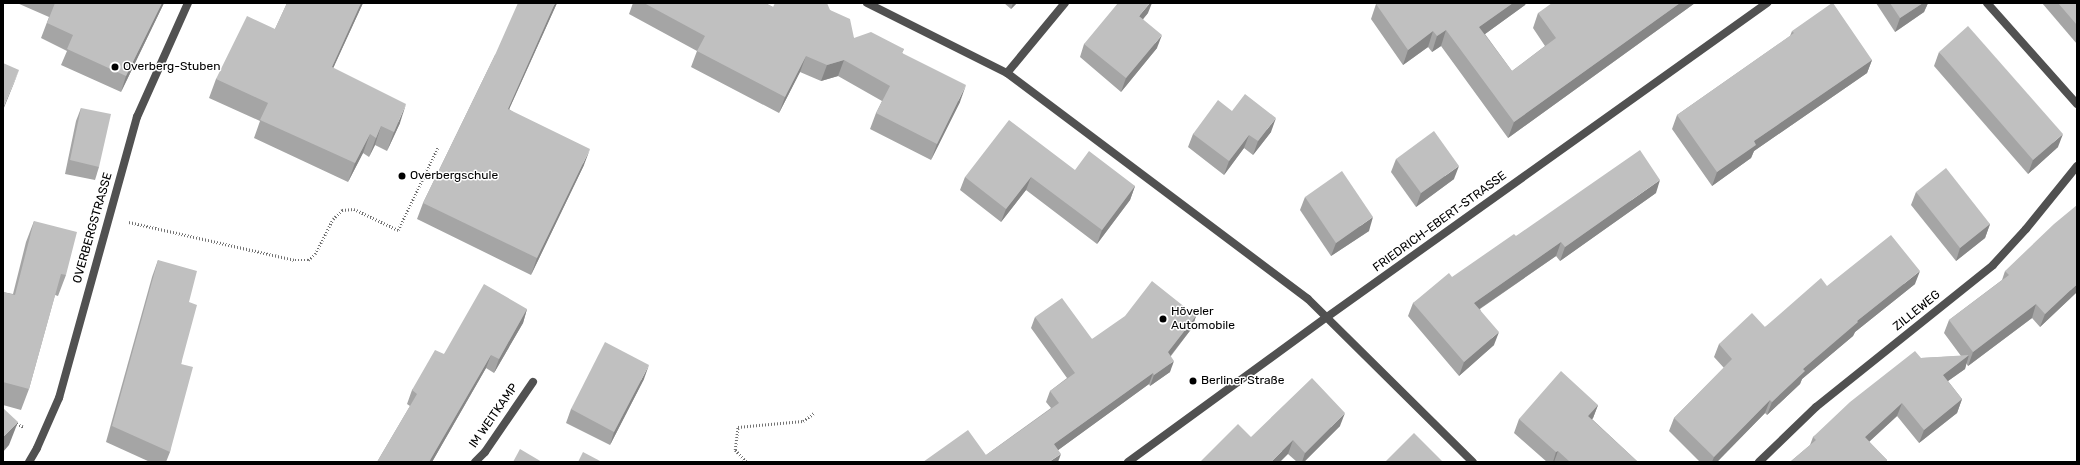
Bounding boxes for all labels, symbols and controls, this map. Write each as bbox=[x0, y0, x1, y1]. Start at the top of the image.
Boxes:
place label: Overberg-Stuben bbox=[123, 60, 220, 74]
marker: Overberg-Stuben bbox=[110, 62, 120, 72]
place label: Overbergschule bbox=[410, 169, 498, 183]
street label: FRIEDRICH-EBERT-STRASSE bbox=[1370, 169, 1510, 275]
street label: OVERBERGSTRASSE bbox=[70, 171, 116, 285]
marker: Overbergschule bbox=[397, 171, 407, 181]
street label: ZILLEWEG bbox=[1891, 288, 1943, 334]
place label: Höveler Automobile bbox=[1171, 305, 1235, 333]
marker: Höveler Automobile bbox=[1158, 314, 1168, 324]
place label: Berliner Straße bbox=[1201, 374, 1285, 388]
marker: Berliner Straße bbox=[1188, 376, 1198, 386]
street label: IM WEITKAMP bbox=[466, 381, 522, 451]

